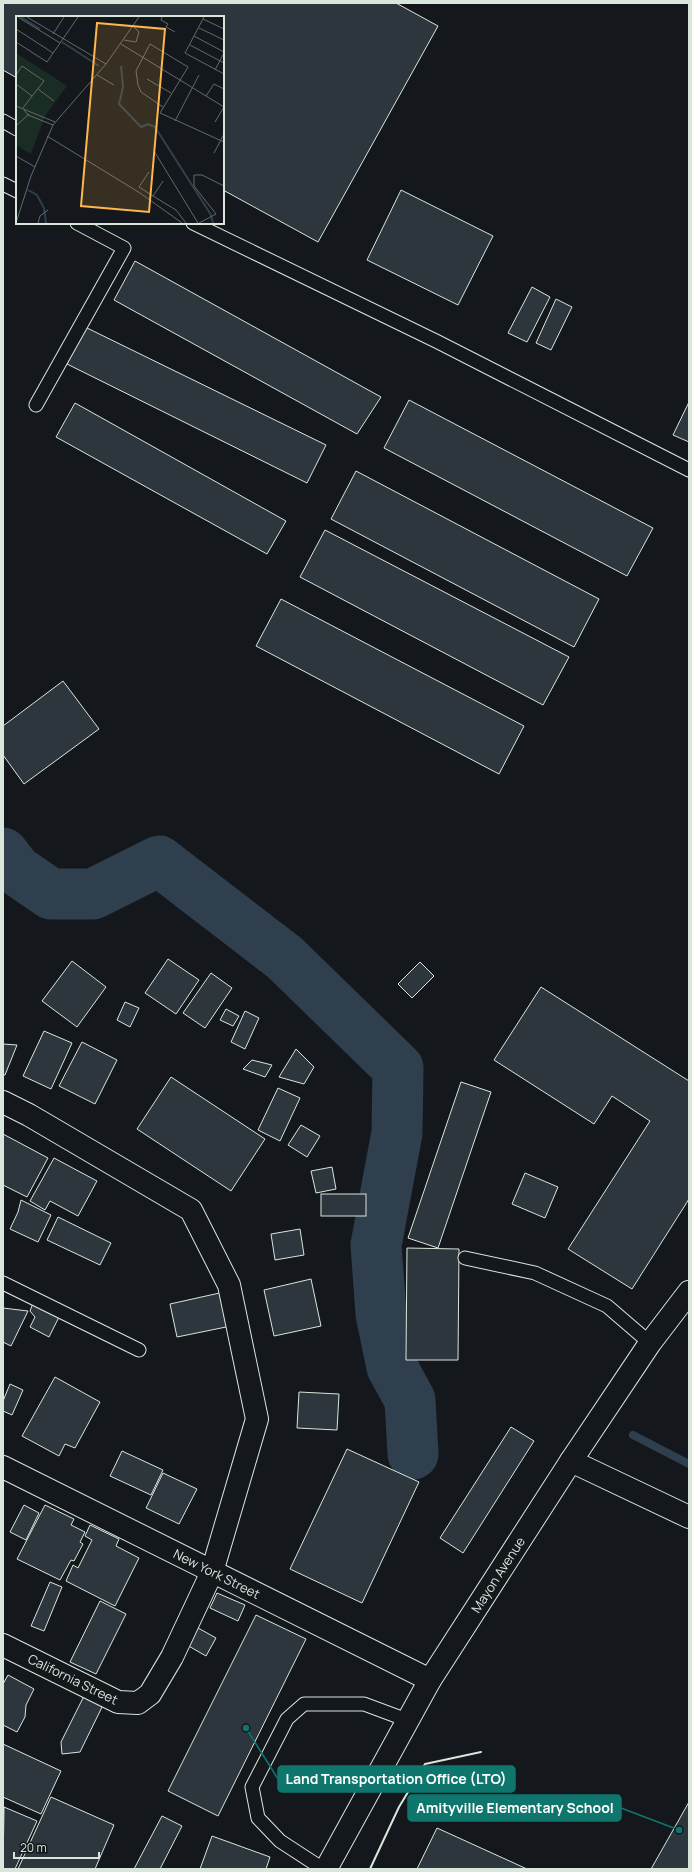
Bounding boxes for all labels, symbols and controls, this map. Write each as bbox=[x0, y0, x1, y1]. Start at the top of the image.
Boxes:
inset map bbox=[16, 16, 224, 224]
street label: Mayon Avenue bbox=[467, 1533, 529, 1616]
street label: New York Street bbox=[170, 1544, 263, 1603]
street label: California Street bbox=[25, 1649, 121, 1709]
callout: Land Transportation Office (LTO) bbox=[278, 1766, 515, 1792]
text: Land Transportation Office (LTO) bbox=[285, 1769, 507, 1788]
callout: Amityville Elementary School bbox=[408, 1795, 621, 1821]
text: Amityville Elementary School bbox=[416, 1798, 614, 1817]
scale bar bbox=[14, 1834, 99, 1860]
text: 20 m bbox=[20, 1839, 47, 1856]

